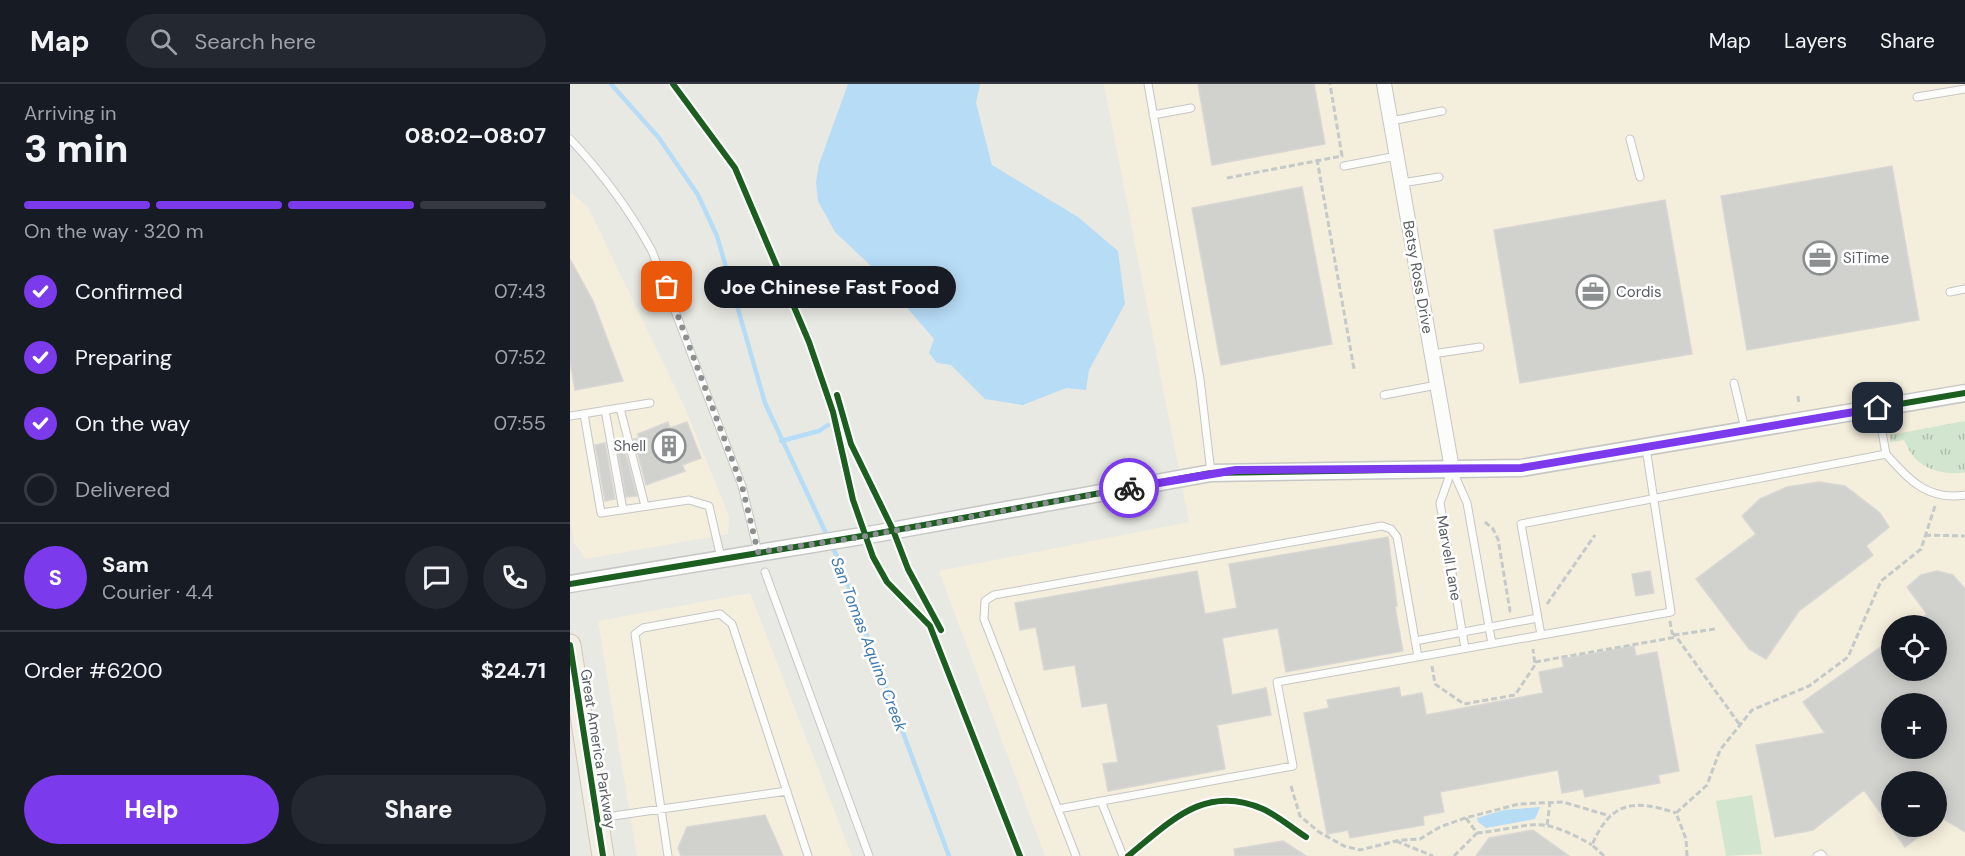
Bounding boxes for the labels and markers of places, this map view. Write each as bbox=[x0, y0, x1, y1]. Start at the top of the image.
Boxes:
office icon: SiTime bbox=[1802, 240, 1838, 276]
place label: SiTime bbox=[1843, 248, 1889, 268]
pin bbox=[641, 261, 692, 312]
callout: Joe Chinese Fast Food bbox=[703, 266, 955, 308]
office icon: Cordis bbox=[1575, 274, 1611, 310]
place label: Cordis bbox=[1616, 282, 1661, 302]
pin bbox=[1852, 382, 1903, 433]
building icon: Shell bbox=[651, 428, 687, 464]
place label: Shell bbox=[613, 436, 646, 456]

